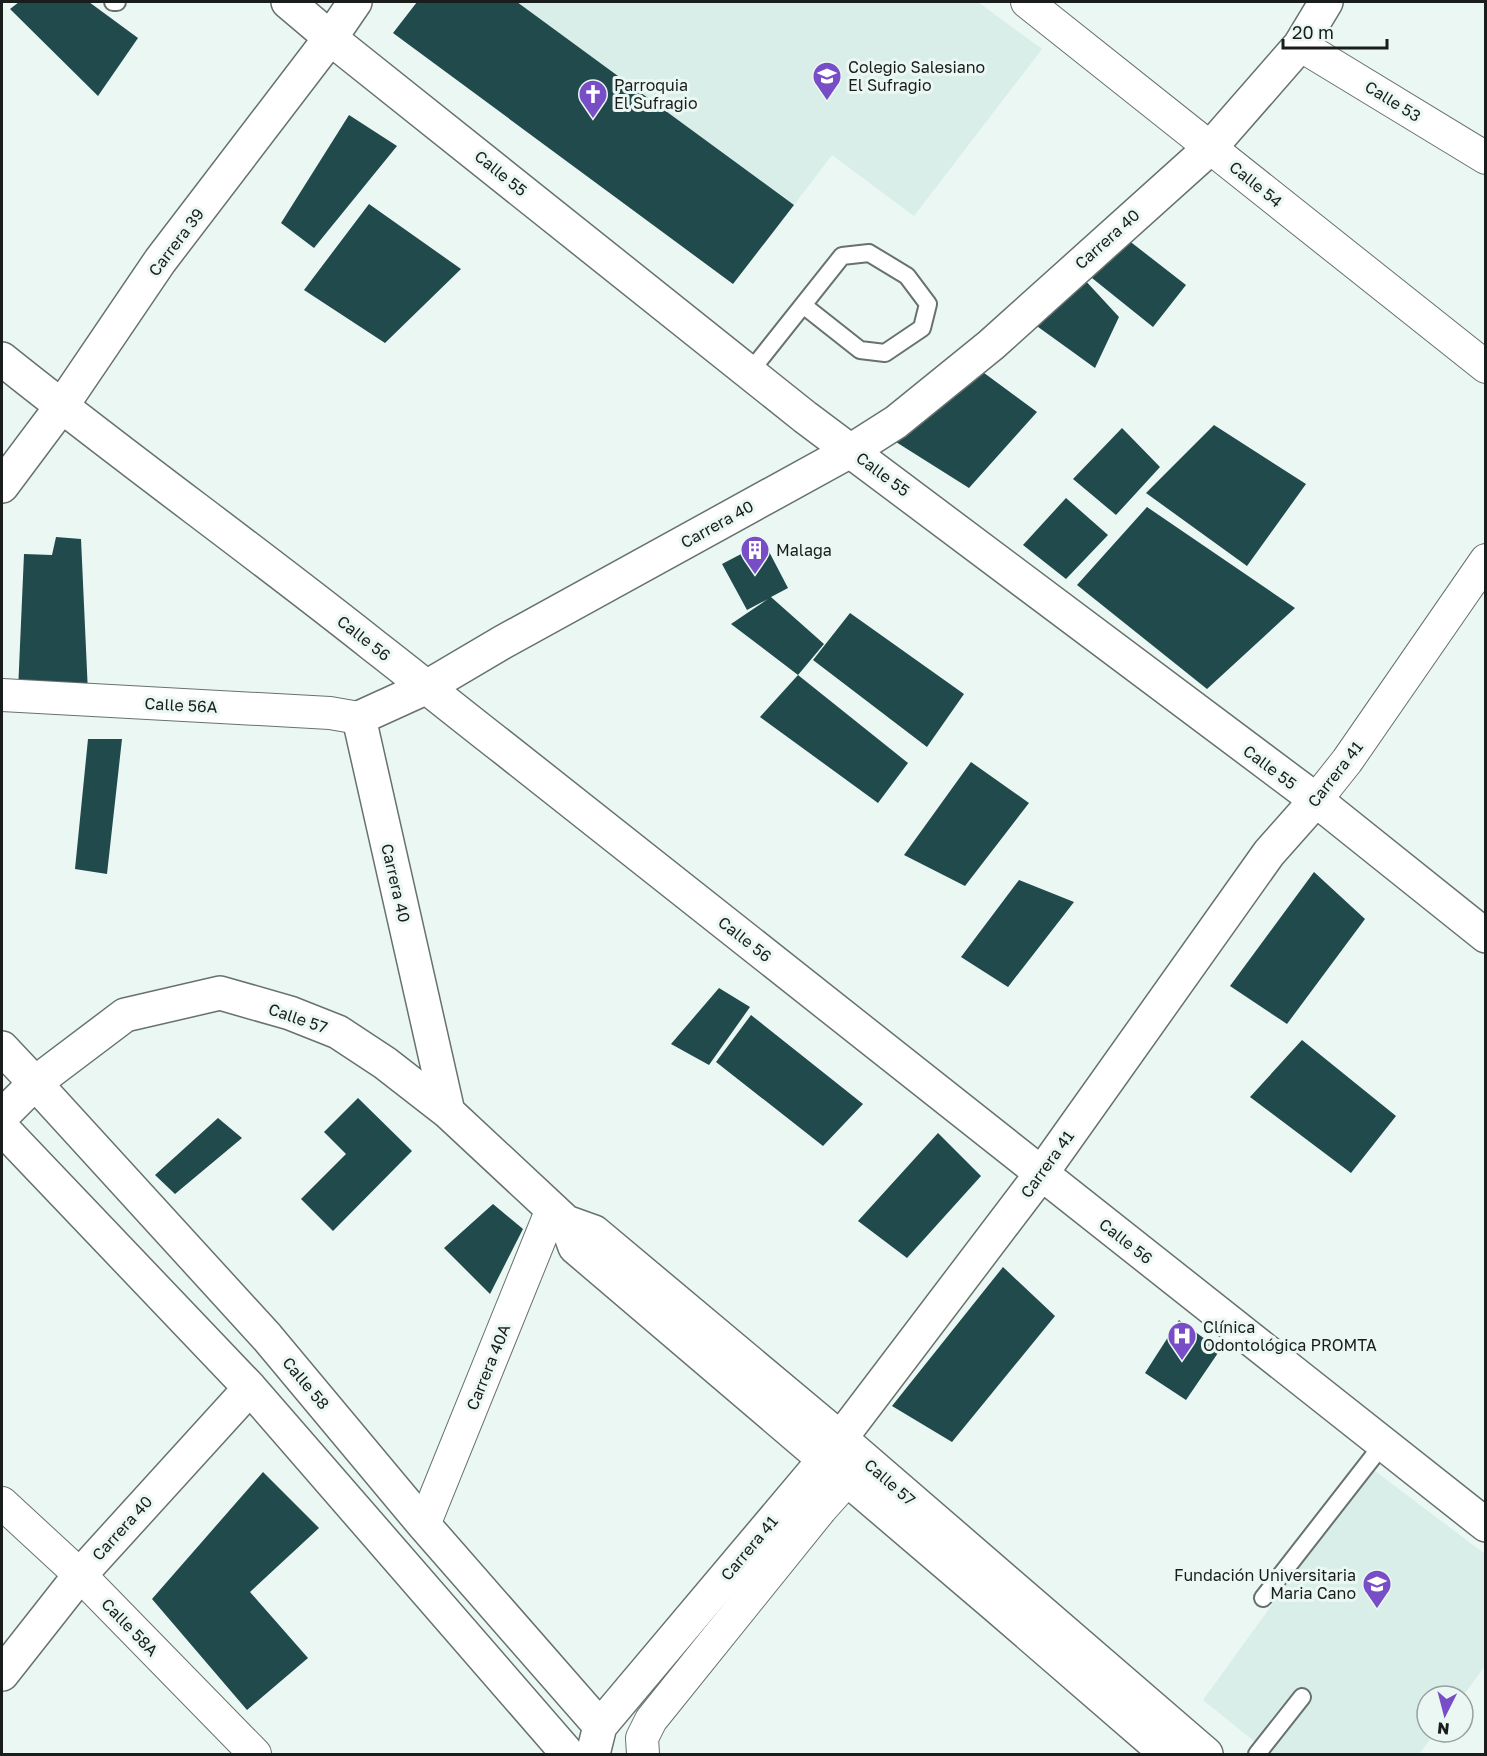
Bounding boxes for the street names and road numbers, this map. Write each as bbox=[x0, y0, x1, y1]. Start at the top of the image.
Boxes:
street label: Calle 53 bbox=[1361, 76, 1425, 126]
street label: Calle 55 bbox=[471, 146, 531, 200]
street label: Calle 54 bbox=[1225, 157, 1287, 211]
street label: Carrera 39 bbox=[144, 204, 208, 280]
street label: Carrera 40 bbox=[1070, 205, 1144, 273]
street label: Calle 55 bbox=[852, 447, 914, 501]
street label: Carrera 40 bbox=[677, 496, 757, 552]
street label: Calle 56 bbox=[333, 611, 395, 665]
street label: Calle 56A bbox=[144, 693, 218, 717]
street label: Carrera 41 bbox=[1303, 737, 1367, 811]
street label: Calle 55 bbox=[1239, 740, 1301, 794]
street label: Carrera 40 bbox=[377, 842, 415, 924]
street label: Calle 56 bbox=[714, 912, 776, 966]
street label: Calle 57 bbox=[266, 999, 330, 1037]
street label: Carrera 41 bbox=[1016, 1126, 1078, 1201]
street label: Calle 56 bbox=[1095, 1214, 1157, 1268]
street label: Carrera 40A bbox=[462, 1321, 514, 1413]
street label: Calle 58 bbox=[278, 1353, 334, 1413]
street label: Calle 57 bbox=[860, 1454, 920, 1510]
street label: Carrera 40 bbox=[88, 1491, 156, 1565]
street label: Carrera 41 bbox=[716, 1511, 782, 1584]
street label: Calle 58A bbox=[97, 1594, 163, 1660]

